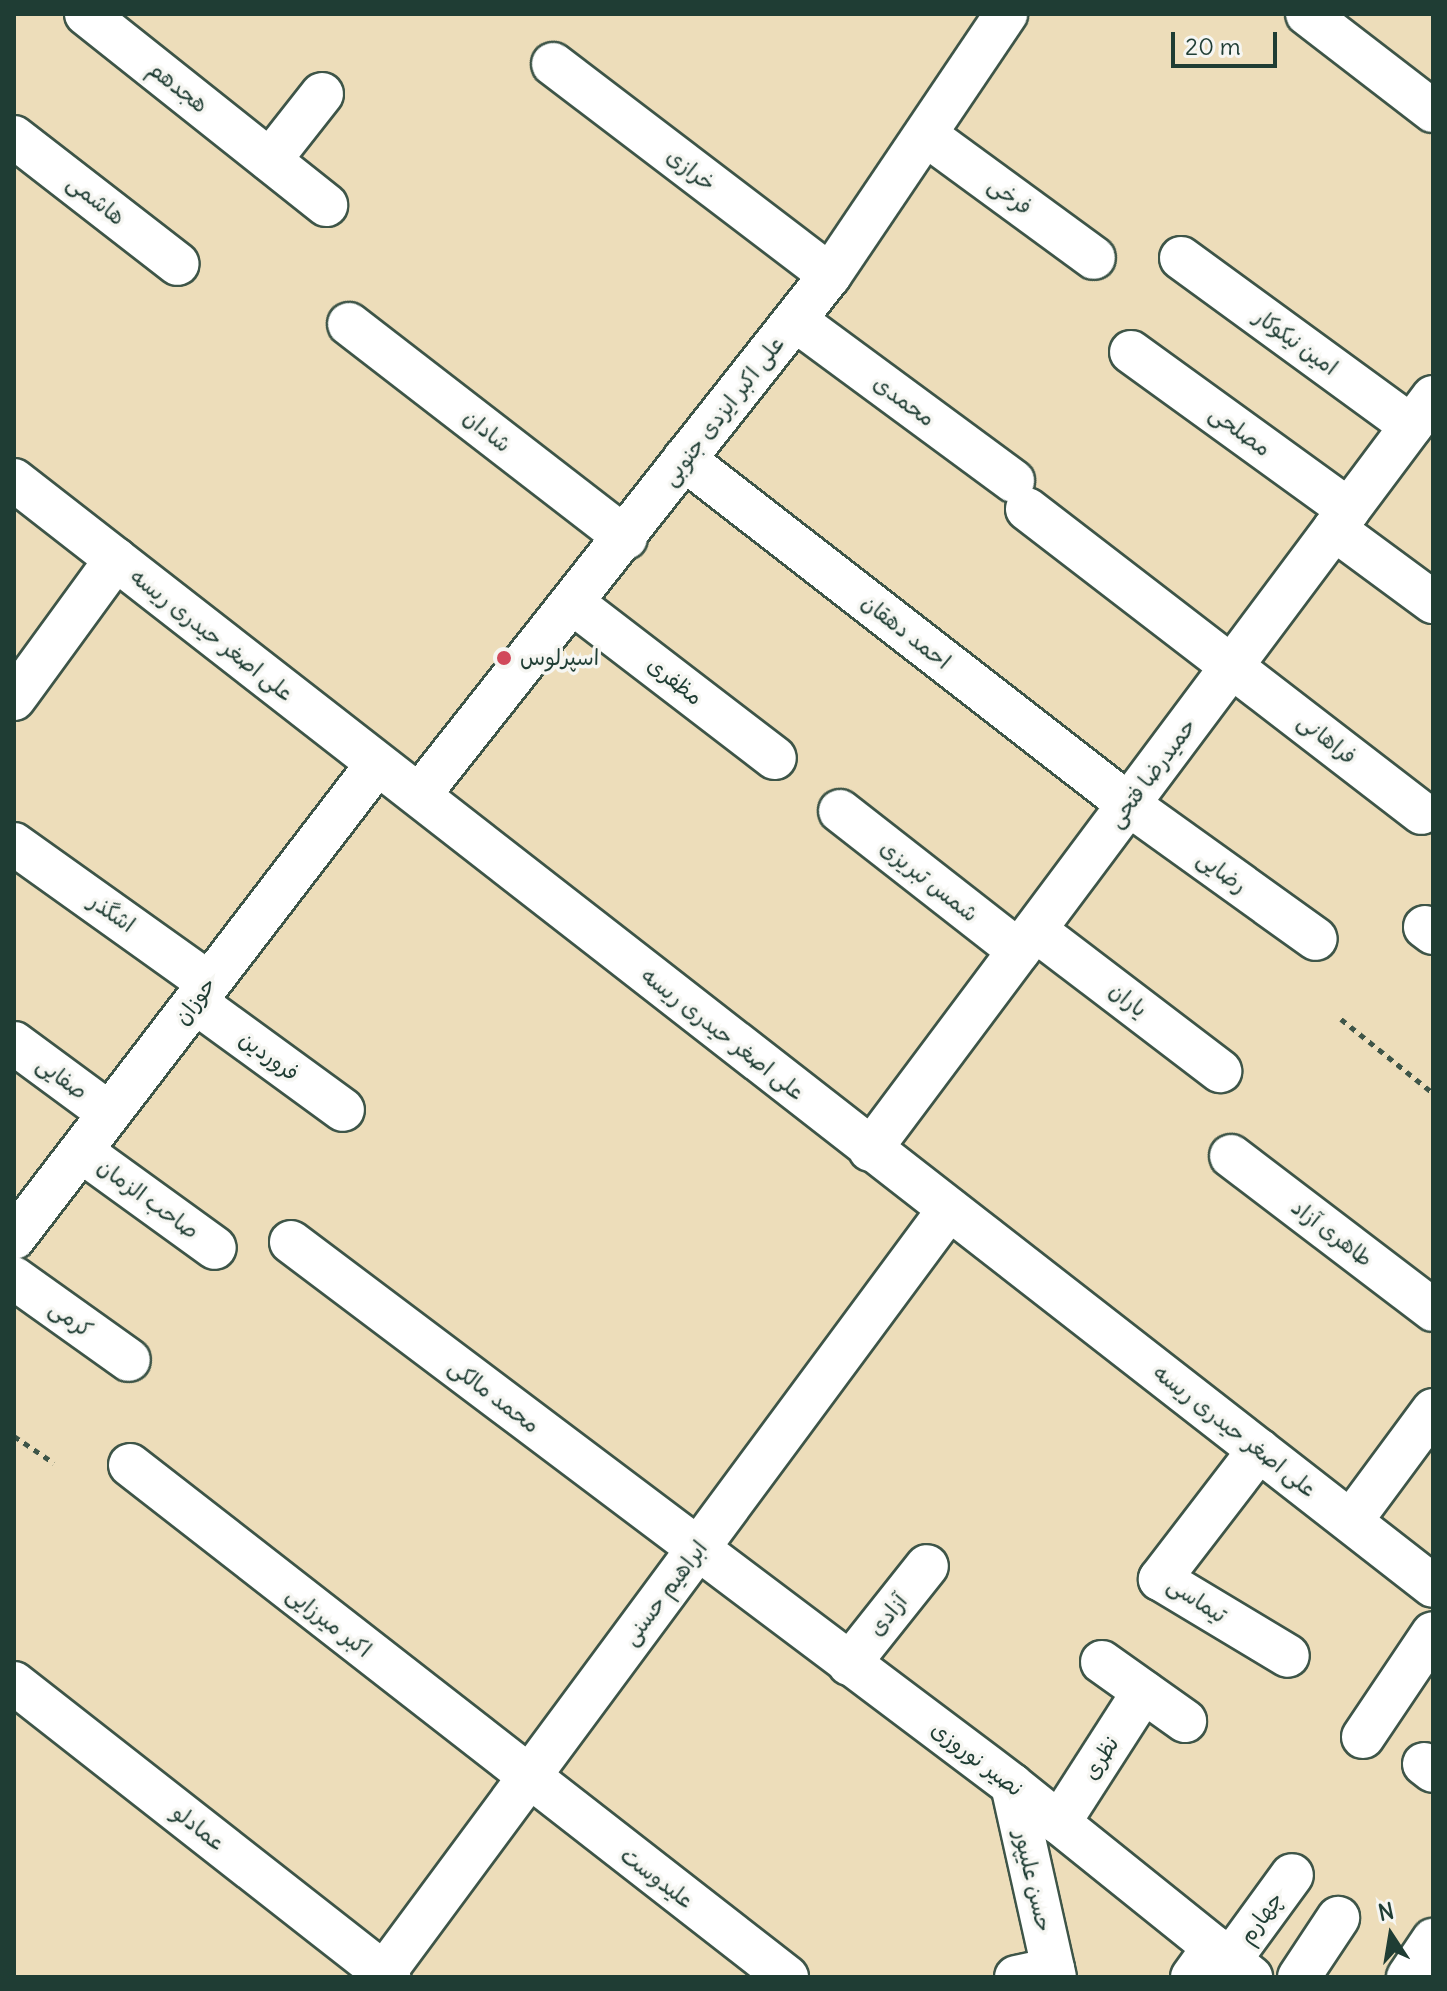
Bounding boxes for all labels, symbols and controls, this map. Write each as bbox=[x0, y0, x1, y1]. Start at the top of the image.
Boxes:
scale bar bbox=[1175, 16, 1281, 66]
text: 20 m bbox=[1185, 31, 1241, 61]
street label: هجدهم bbox=[143, 56, 213, 118]
street label: خرازی bbox=[661, 143, 721, 197]
street label: هاشمی bbox=[62, 169, 130, 231]
street label: فرخی bbox=[983, 171, 1037, 221]
street label: امین نیکوکار bbox=[1249, 303, 1343, 381]
street label: علی اکبر ایزدی جنوبی bbox=[656, 331, 790, 491]
street label: محمدی bbox=[868, 370, 940, 432]
street label: مصلحی bbox=[1204, 400, 1276, 462]
street label: شادان bbox=[458, 404, 516, 458]
street label: علی اصغر حیدری ریسه bbox=[125, 563, 299, 707]
street label: احمد دهقان bbox=[856, 589, 956, 675]
place label: اسپرلوس bbox=[520, 645, 599, 671]
marker: اسپرلوس bbox=[495, 649, 513, 667]
street label: مظفری bbox=[642, 651, 708, 711]
street label: فراهانی bbox=[1292, 708, 1362, 770]
street label: حمیدرضا فتحی bbox=[1102, 713, 1202, 833]
street label: شمس تبریزی bbox=[875, 835, 983, 927]
street label: رضایی bbox=[1192, 845, 1252, 899]
street label: اشگذر bbox=[84, 888, 140, 938]
street label: علی اصغر حیدری ریسه bbox=[636, 962, 810, 1106]
street label: حوزان bbox=[169, 972, 221, 1030]
street label: یاران bbox=[1104, 977, 1152, 1023]
street label: فروردین bbox=[234, 1026, 304, 1086]
street label: صفایی bbox=[32, 1051, 92, 1105]
street label: صاحب الزمان bbox=[92, 1153, 204, 1245]
street label: طاهری آزاد bbox=[1286, 1194, 1378, 1272]
street label: کرمی bbox=[44, 1295, 98, 1343]
street label: محمد مالکی bbox=[443, 1353, 545, 1439]
street label: علی اصغر حیدری ریسه bbox=[1148, 1359, 1322, 1503]
street label: ابراهیم حسنی bbox=[617, 1535, 713, 1651]
street label: تیماسی bbox=[1163, 1571, 1231, 1629]
street label: اکبر میرزایی bbox=[282, 1581, 376, 1663]
street label: آزادی bbox=[863, 1589, 913, 1641]
street label: نصیر نوروزی bbox=[926, 1716, 1028, 1802]
street label: نظری bbox=[1077, 1731, 1125, 1785]
street label: عمادلو bbox=[167, 1799, 231, 1857]
street label: حسن علیپور bbox=[1008, 1828, 1058, 1934]
street label: علیدوست bbox=[615, 1842, 699, 1914]
street label: چهارم bbox=[1233, 1887, 1289, 1949]
north arrow bbox=[1351, 1895, 1431, 1975]
text: N bbox=[1376, 1896, 1396, 1927]

